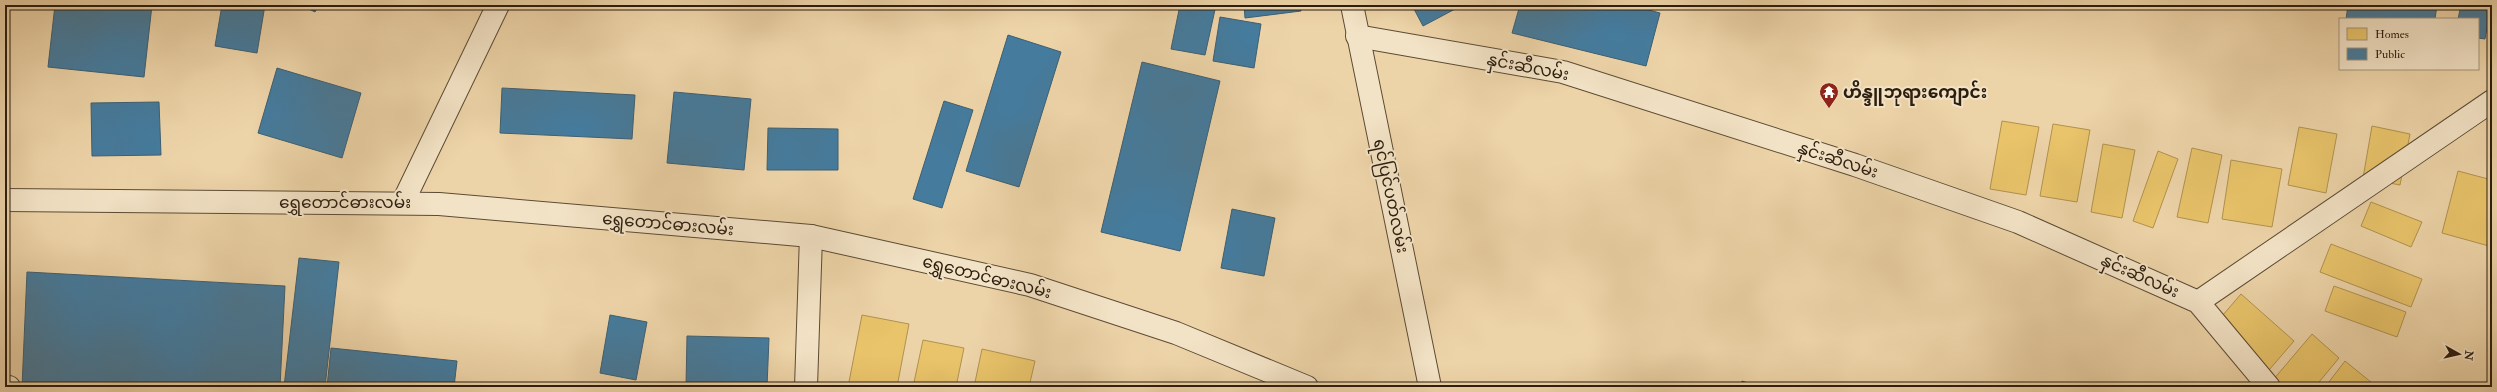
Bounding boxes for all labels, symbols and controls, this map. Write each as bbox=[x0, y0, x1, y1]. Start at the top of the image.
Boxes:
legend bbox=[2339, 18, 2479, 70]
text: Homes bbox=[2375, 27, 2409, 42]
text: Public bbox=[2375, 47, 2405, 62]
street label: နှင်းဆီလမ်း bbox=[1484, 48, 1571, 89]
place label: ဟိန္ဒူဘုရားကျောင်း bbox=[1843, 80, 1987, 107]
temple icon: ဟိန္ဒူဘုရားကျောင်း bbox=[1818, 81, 1840, 109]
street label: နှင်းဆီလမ်း bbox=[1794, 136, 1881, 187]
street label: ရင်ပြင်ပတ်လမ်း bbox=[1366, 137, 1414, 256]
street label: ရွှေတောင်ဓားလမ်း bbox=[279, 191, 411, 216]
street label: ရွှေတောင်ဓားလမ်း bbox=[601, 207, 735, 243]
street label: နှင်းဆီလမ်း bbox=[2096, 249, 2183, 306]
street label: ရွှေတောင်ဓားလမ်း bbox=[920, 250, 1054, 306]
north arrow bbox=[2439, 334, 2479, 374]
text: N bbox=[2461, 349, 2476, 362]

